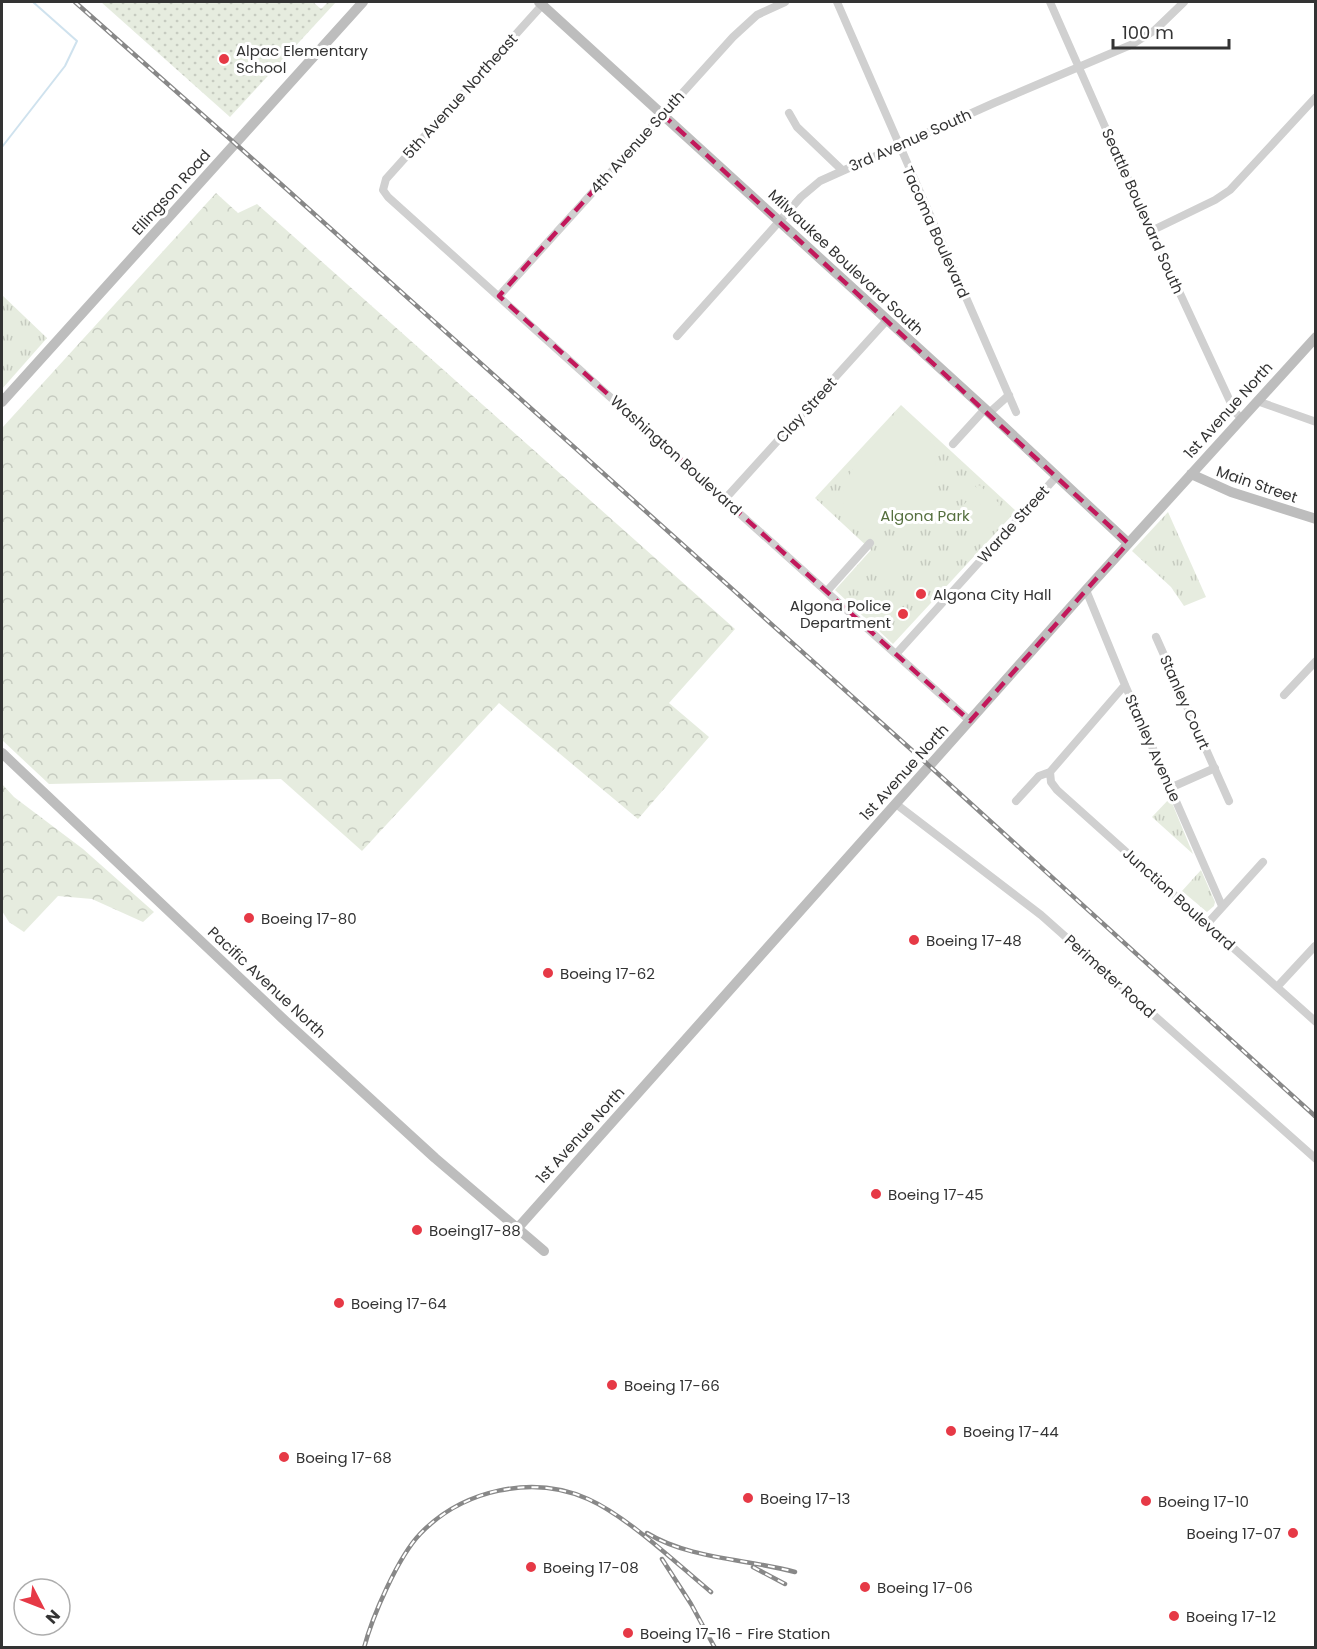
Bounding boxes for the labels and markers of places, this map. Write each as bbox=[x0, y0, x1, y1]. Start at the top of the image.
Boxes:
place label: Alpac Elementary School bbox=[236, 40, 368, 78]
marker: Alpac Elementary School bbox=[217, 52, 231, 66]
place label: Algona City Hall bbox=[933, 584, 1051, 605]
marker: Algona City Hall bbox=[914, 587, 928, 601]
place label: Algona Police Department bbox=[790, 595, 891, 633]
marker: Algona Police Department bbox=[896, 607, 910, 621]
place label: Boeing 17-80 bbox=[261, 908, 357, 929]
marker: Boeing 17-80 bbox=[242, 911, 256, 925]
place label: Boeing 17-48 bbox=[926, 930, 1022, 951]
marker: Boeing 17-48 bbox=[907, 933, 921, 947]
place label: Boeing 17-62 bbox=[560, 963, 655, 984]
marker: Boeing 17-62 bbox=[541, 966, 555, 980]
place label: Boeing 17-45 bbox=[888, 1184, 984, 1205]
marker: Boeing 17-45 bbox=[869, 1187, 883, 1201]
place label: Boeing17-88 bbox=[429, 1220, 521, 1241]
marker: Boeing17-88 bbox=[410, 1223, 424, 1237]
place label: Boeing 17-64 bbox=[351, 1293, 447, 1314]
marker: Boeing 17-64 bbox=[332, 1296, 346, 1310]
place label: Boeing 17-66 bbox=[624, 1375, 720, 1396]
marker: Boeing 17-66 bbox=[605, 1378, 619, 1392]
place label: Boeing 17-44 bbox=[963, 1421, 1059, 1442]
marker: Boeing 17-44 bbox=[944, 1424, 958, 1438]
place label: Boeing 17-68 bbox=[296, 1447, 392, 1468]
marker: Boeing 17-68 bbox=[277, 1450, 291, 1464]
place label: Boeing 17-13 bbox=[760, 1488, 850, 1509]
marker: Boeing 17-13 bbox=[741, 1491, 755, 1505]
place label: Boeing 17-10 bbox=[1158, 1491, 1249, 1512]
marker: Boeing 17-10 bbox=[1139, 1494, 1153, 1508]
place label: Boeing 17-07 bbox=[1187, 1523, 1281, 1544]
marker: Boeing 17-07 bbox=[1286, 1526, 1300, 1540]
place label: Boeing 17-08 bbox=[543, 1557, 639, 1578]
marker: Boeing 17-08 bbox=[524, 1560, 538, 1574]
place label: Boeing 17-06 bbox=[877, 1577, 973, 1598]
marker: Boeing 17-06 bbox=[858, 1580, 872, 1594]
place label: Boeing 17-12 bbox=[1186, 1606, 1276, 1627]
marker: Boeing 17-12 bbox=[1167, 1609, 1181, 1623]
place label: Boeing 17-16 - Fire Station bbox=[640, 1623, 830, 1644]
marker: Boeing 17-16 - Fire Station bbox=[621, 1626, 635, 1640]

